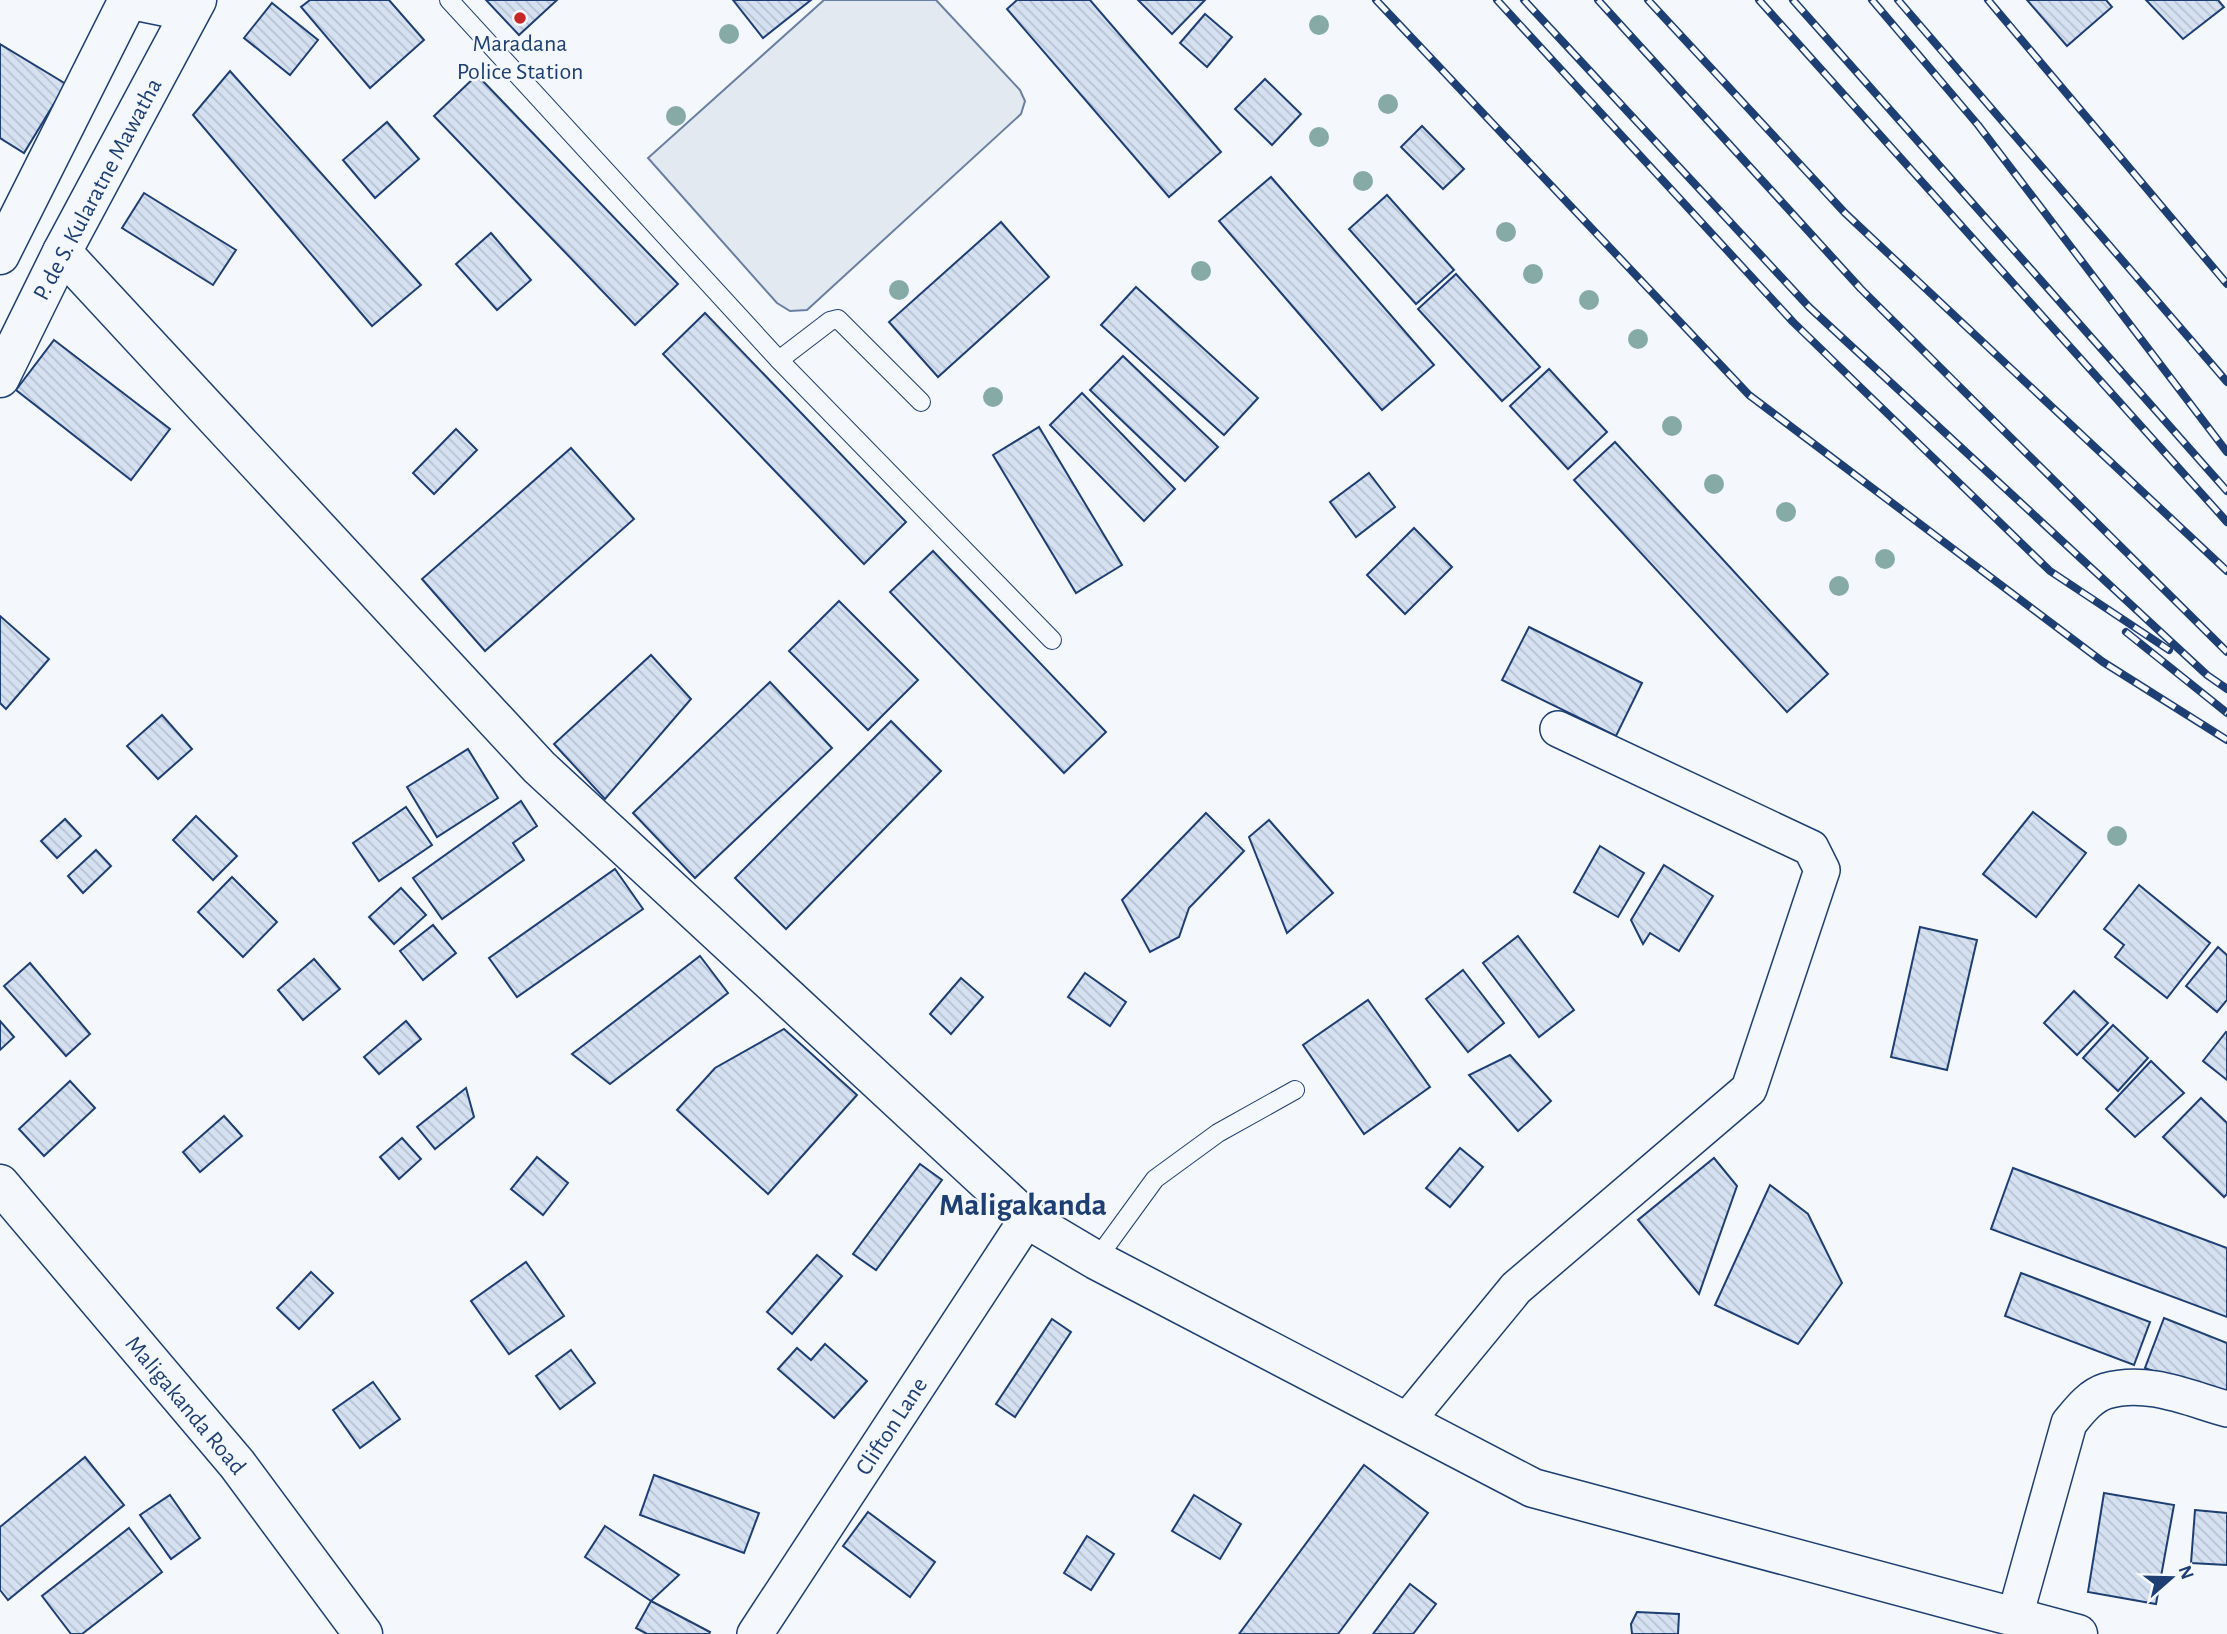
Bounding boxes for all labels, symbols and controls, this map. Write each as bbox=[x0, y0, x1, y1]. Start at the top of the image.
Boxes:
marker: Maradana Police Station bbox=[512, 10, 528, 26]
place label: Maradana Police Station bbox=[457, 32, 583, 84]
street label: P. de S. Kularatne Mawatha bbox=[29, 75, 167, 304]
district label: Maligakanda bbox=[939, 1189, 1107, 1221]
street label: Maligakanda Road bbox=[120, 1332, 250, 1480]
street label: Clifton Lane bbox=[852, 1373, 932, 1480]
north arrow bbox=[2136, 1543, 2206, 1613]
text: N bbox=[2174, 1563, 2197, 1582]

